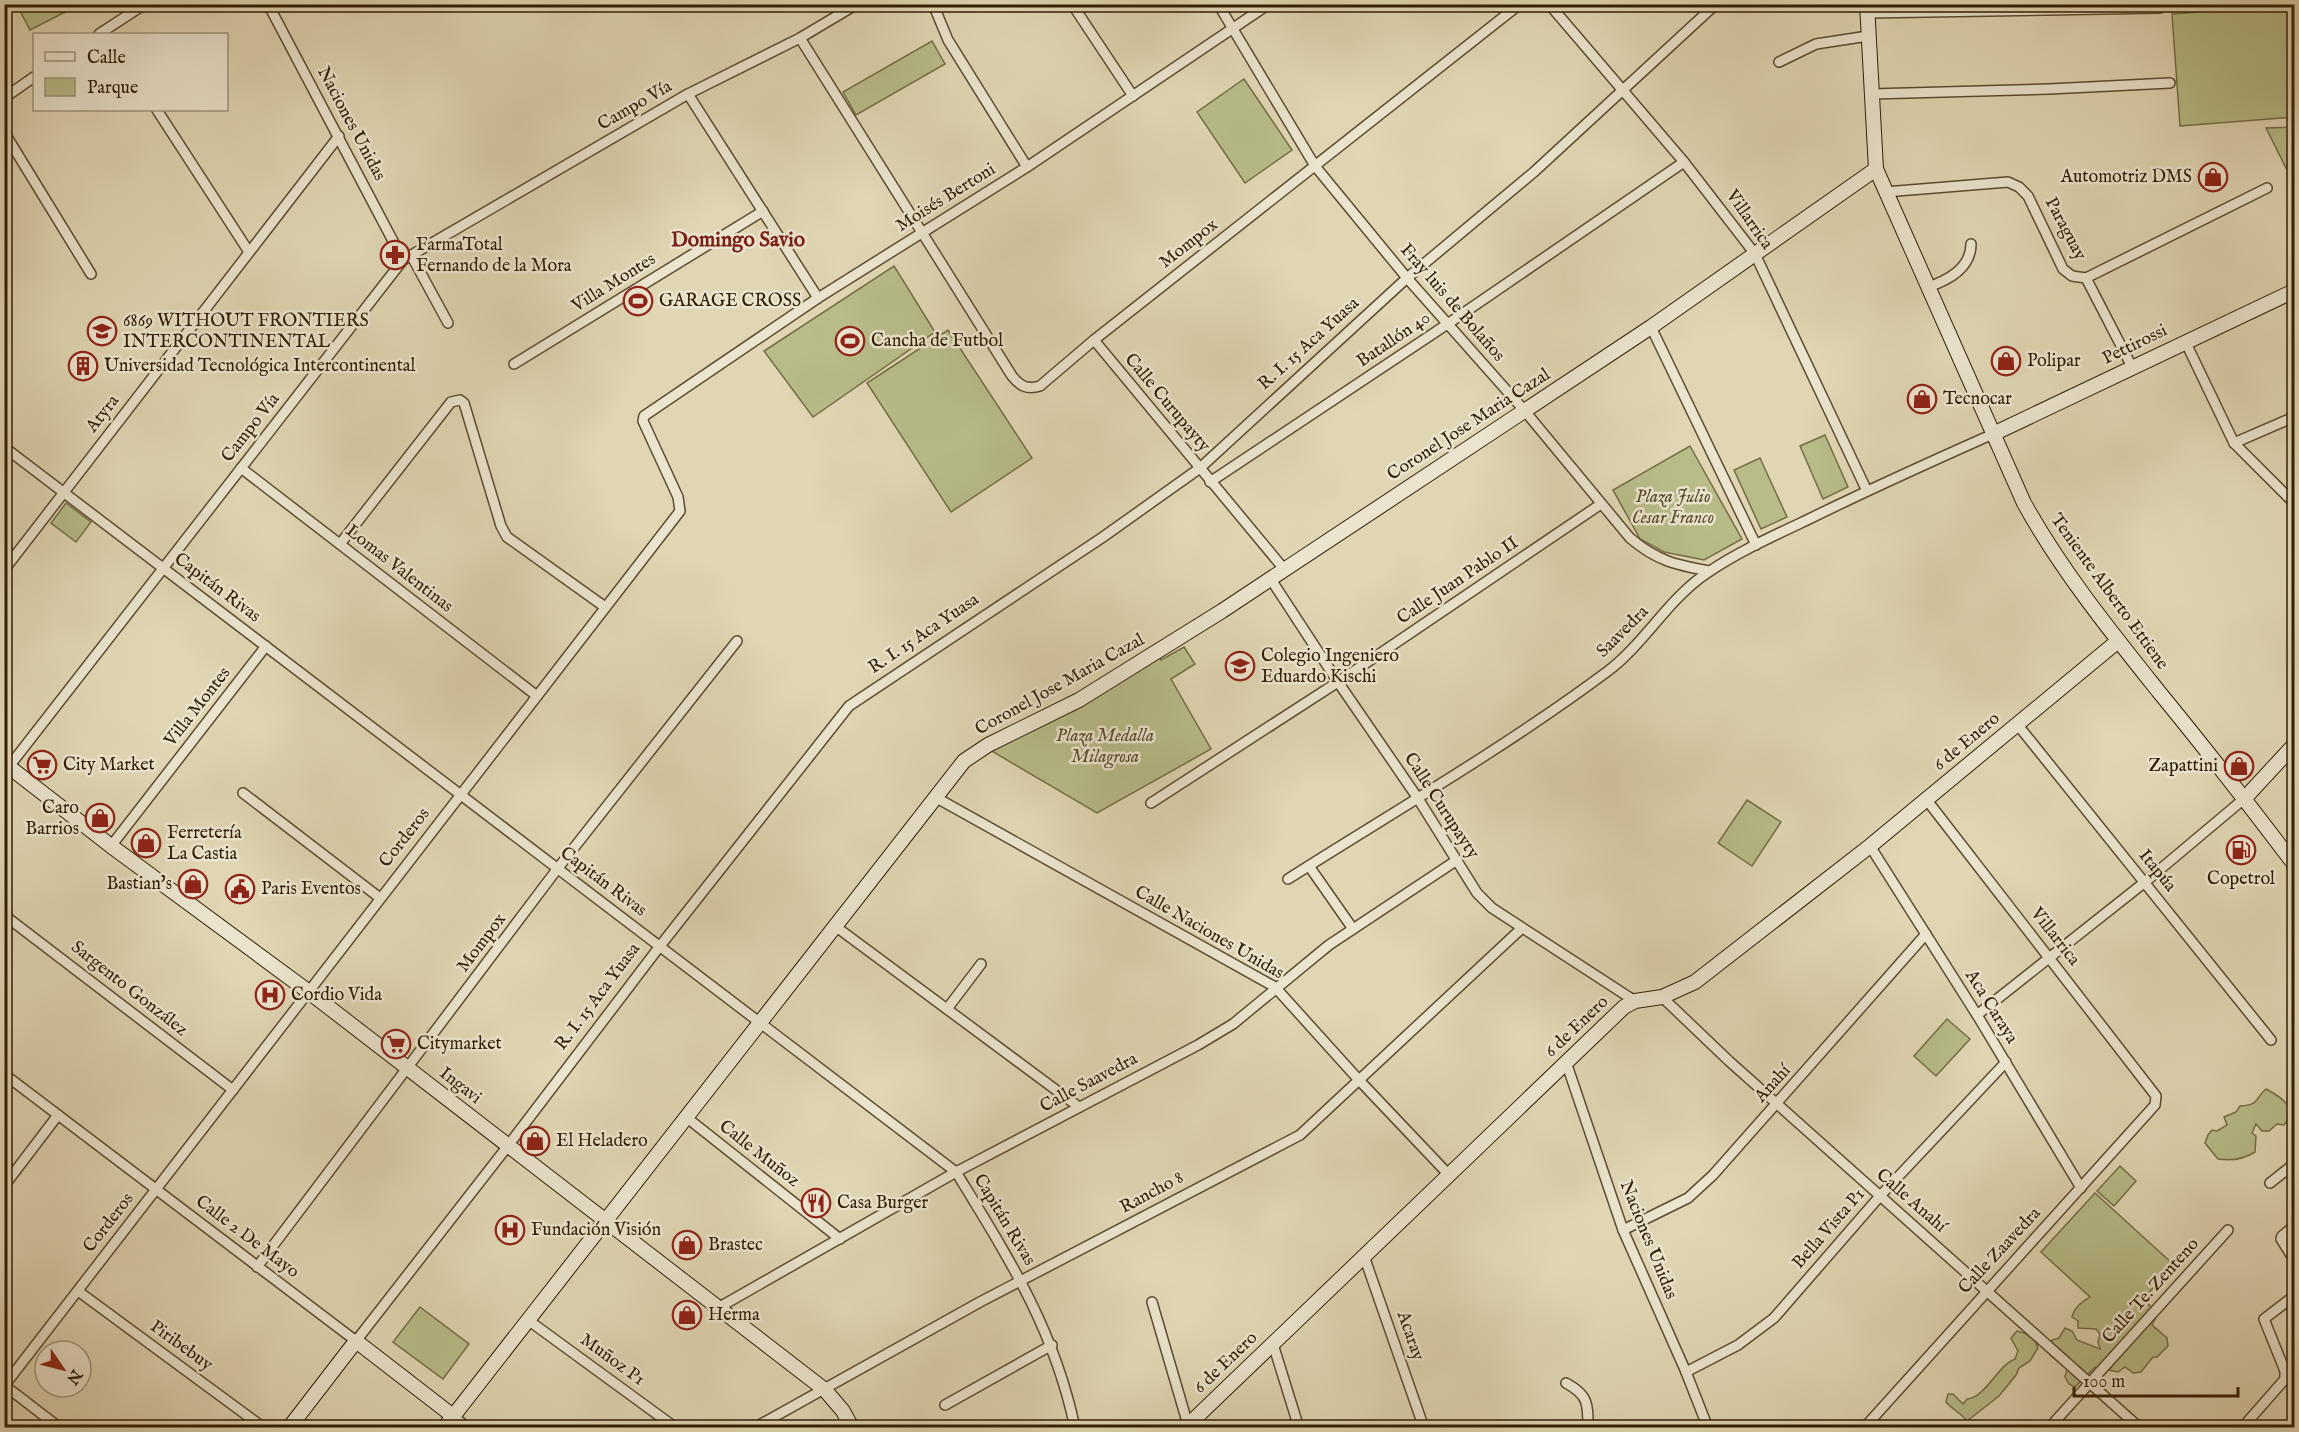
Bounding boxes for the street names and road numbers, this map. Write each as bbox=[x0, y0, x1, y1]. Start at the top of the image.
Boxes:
street label: Naciones Unidas bbox=[311, 63, 391, 185]
street label: Campo Vía bbox=[594, 75, 676, 136]
street label: Moisés Bertoni bbox=[892, 158, 1000, 238]
street label: Villarrica bbox=[1720, 185, 1778, 254]
street label: Paraguay bbox=[2039, 194, 2091, 265]
street label: Mompox bbox=[1155, 214, 1223, 274]
street label: Fray luis de Bolaños bbox=[1394, 239, 1510, 367]
street label: Villa Montes bbox=[567, 248, 660, 318]
street label: R. I. 15 Aca Yuasa bbox=[1254, 292, 1365, 396]
street label: Batallón 40 bbox=[1353, 307, 1435, 373]
street label: Pettirossi bbox=[2099, 319, 2171, 371]
street label: Calle Curupayty bbox=[1119, 349, 1215, 457]
street label: Coronel Jose Maria Cazal bbox=[1383, 364, 1555, 486]
street label: Campo Vía bbox=[217, 388, 285, 467]
street label: Atyra bbox=[81, 390, 125, 438]
street label: Teniente Alberto Ettiene bbox=[2045, 509, 2173, 675]
street label: Lomas Valentinas bbox=[341, 520, 457, 618]
street label: Calle Juan Pablo II bbox=[1393, 532, 1523, 630]
street label: Capitán Rivas bbox=[169, 548, 265, 628]
street label: R. I. 15 Aca Yuasa bbox=[864, 588, 984, 679]
street label: Saavedra bbox=[1592, 601, 1654, 663]
street label: Coronel Jose Maria Cazal bbox=[971, 629, 1149, 741]
street label: Villa Montes bbox=[159, 663, 236, 752]
street label: 6 de Enero bbox=[1929, 707, 2005, 777]
street label: Calle Curupayty bbox=[1398, 749, 1484, 864]
street label: Corderos bbox=[375, 803, 435, 873]
street label: Capitán Rivas bbox=[555, 842, 651, 922]
street label: Itapúa bbox=[2133, 845, 2181, 897]
street label: Calle Naciones Unidas bbox=[1130, 881, 1288, 985]
street label: Villarrica bbox=[2024, 902, 2085, 971]
street label: Mompox bbox=[452, 909, 512, 977]
street label: Sargento González bbox=[66, 936, 192, 1042]
street label: R. I. 15 Aca Yuasa bbox=[550, 939, 646, 1055]
street label: Aca Caraya bbox=[1959, 965, 2023, 1048]
street label: 6 de Enero bbox=[1540, 991, 1614, 1063]
street label: Calle Saavedra bbox=[1036, 1048, 1142, 1118]
street label: Anahí bbox=[1749, 1059, 1797, 1109]
street label: Ingavi bbox=[434, 1062, 486, 1110]
street label: Calle Muñoz bbox=[714, 1115, 804, 1193]
street label: Calle Anahí bbox=[1871, 1164, 1952, 1239]
street label: Rancho 8 bbox=[1116, 1167, 1188, 1219]
street label: Capitán Rivas bbox=[968, 1170, 1040, 1270]
street label: Naciones Unidas bbox=[1614, 1177, 1682, 1303]
street label: Bella Vista P1 bbox=[1788, 1184, 1870, 1274]
street label: Corderos bbox=[79, 1188, 139, 1258]
street label: Calle 2 De Mayo bbox=[190, 1190, 304, 1284]
street label: Calle Zaavedra bbox=[1954, 1203, 2046, 1299]
street label: Calle Te. Zenteno bbox=[2097, 1233, 2205, 1349]
street label: Acaray bbox=[1391, 1307, 1429, 1364]
street label: Piribebuy bbox=[145, 1315, 217, 1377]
street label: 6 de Enero bbox=[1189, 1327, 1263, 1399]
street label: Muñoz P1 bbox=[575, 1329, 649, 1391]

